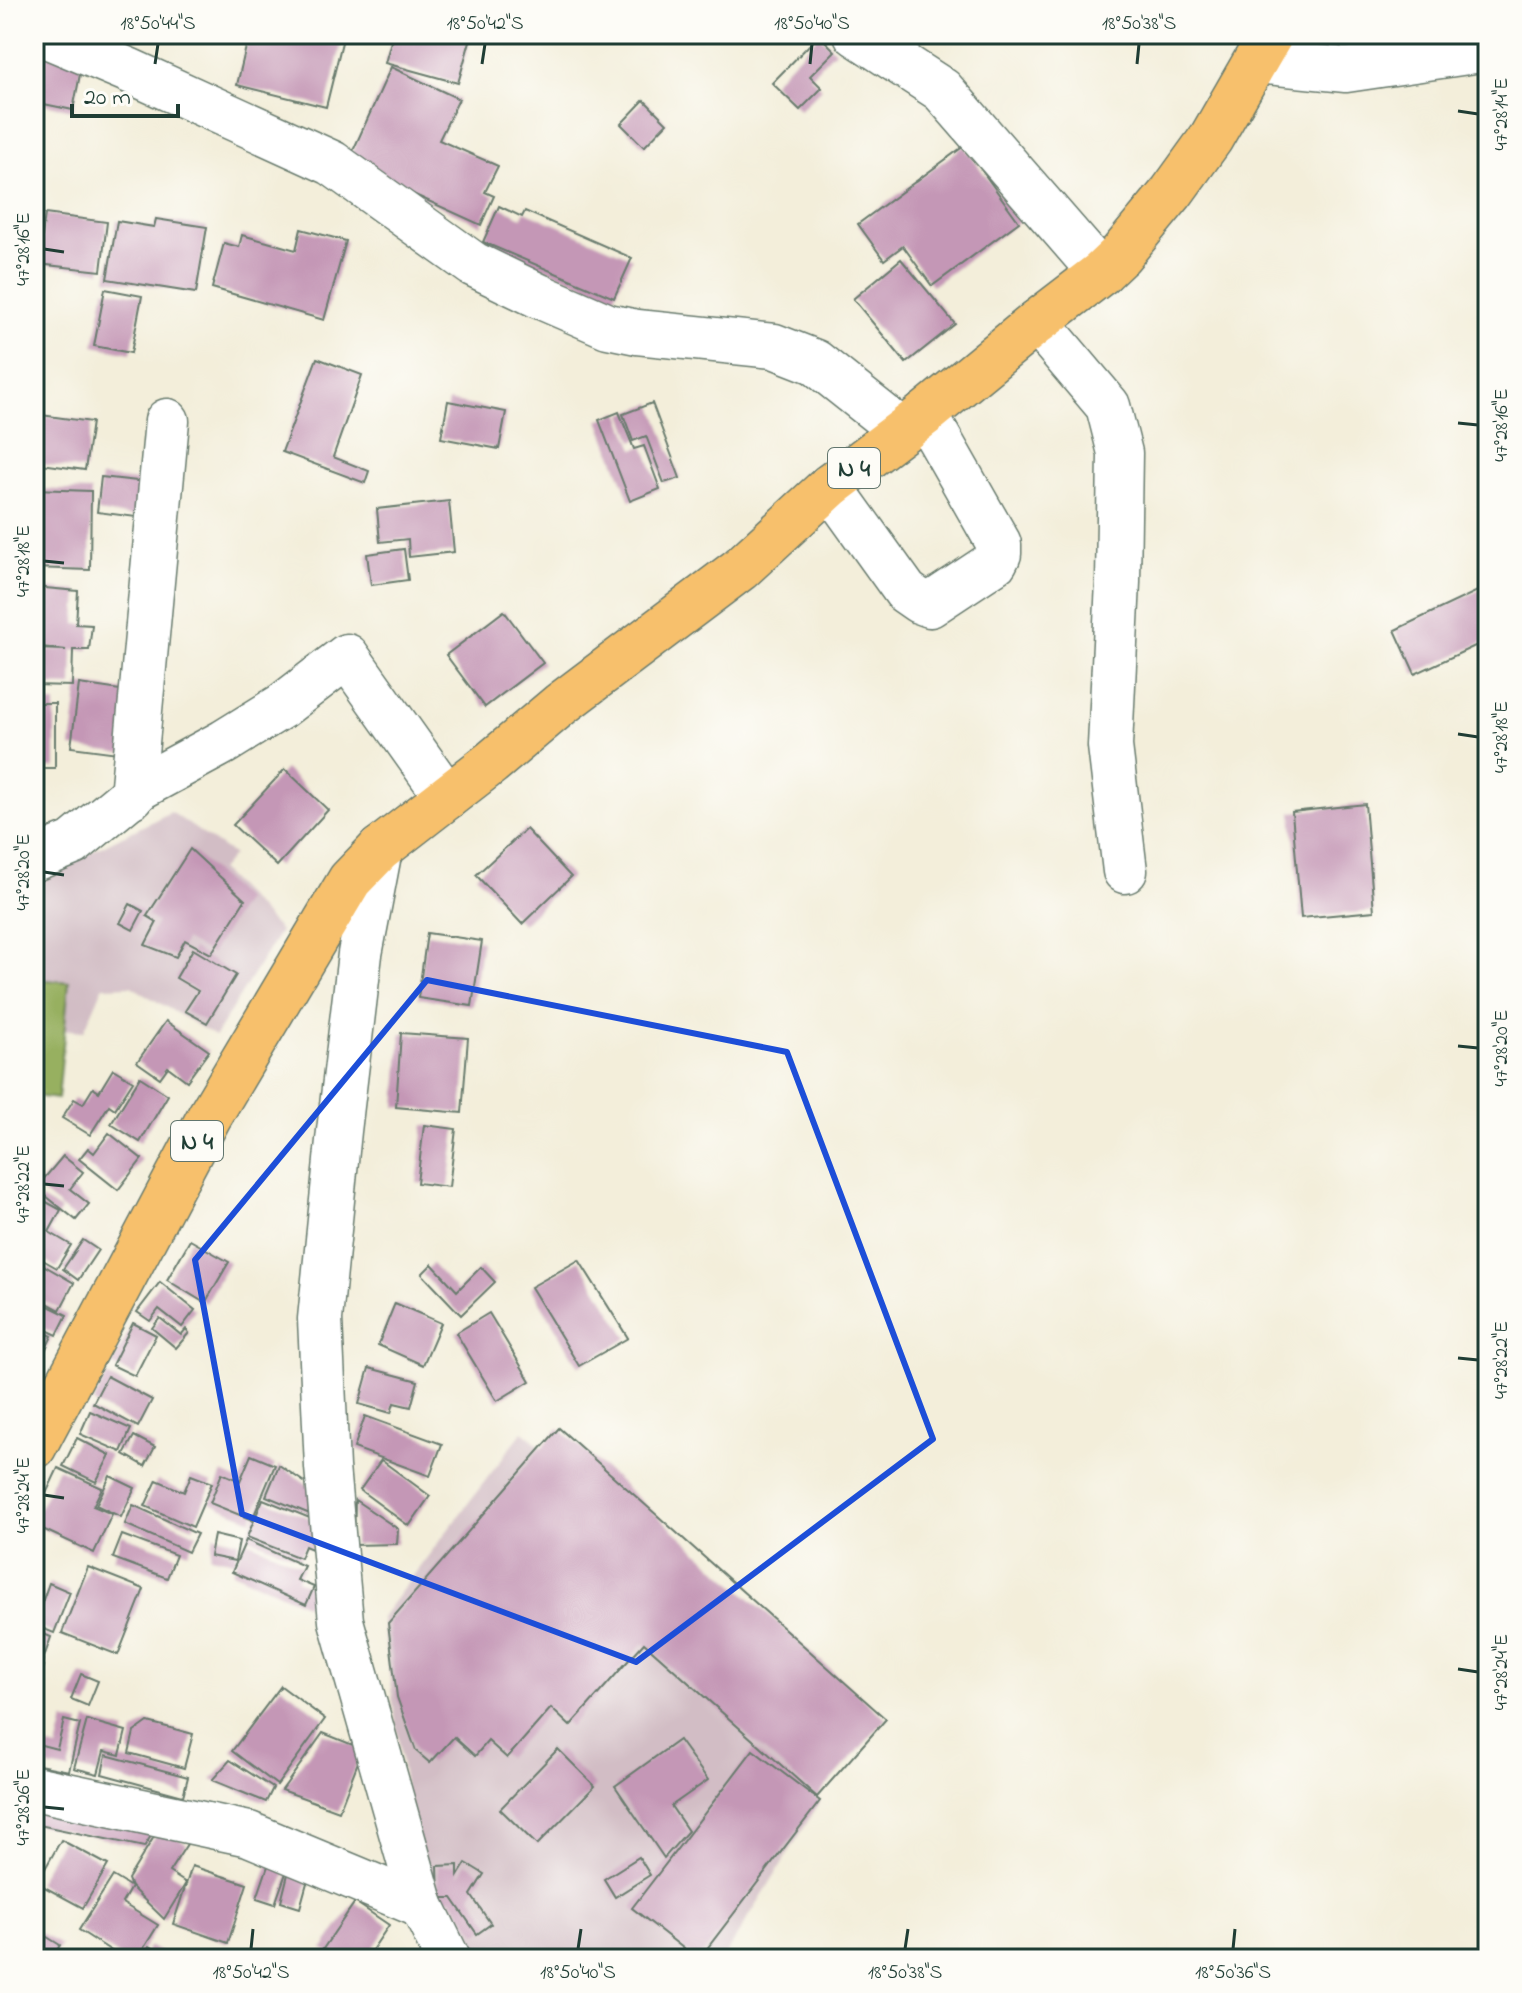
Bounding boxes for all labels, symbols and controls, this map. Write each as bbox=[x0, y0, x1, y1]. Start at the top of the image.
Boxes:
text: 18°50'44"S bbox=[120, 10, 196, 39]
text: 18°50'42"S bbox=[446, 10, 524, 39]
text: 18°50'40"S bbox=[774, 10, 850, 39]
text: 18°50'38"S bbox=[1102, 10, 1176, 39]
scale bar bbox=[72, 68, 178, 118]
text: 47°28'14"E bbox=[1488, 78, 1517, 150]
text: 20 m bbox=[84, 81, 131, 116]
text: 47°28'16"E bbox=[10, 212, 39, 286]
text: 47°28'16"E bbox=[1488, 388, 1517, 462]
road number: N 4 bbox=[828, 448, 880, 488]
text: 47°28'18"E bbox=[10, 525, 39, 597]
text: 47°28'18"E bbox=[1488, 701, 1517, 773]
text: 47°28'20"E bbox=[10, 834, 39, 910]
text: 47°28'20"E bbox=[1488, 1010, 1517, 1086]
road number: N 4 bbox=[171, 1121, 223, 1161]
text: 47°28'22"E bbox=[10, 1145, 39, 1223]
text: 47°28'22"E bbox=[1488, 1321, 1517, 1399]
text: 47°28'24"E bbox=[10, 1457, 39, 1533]
text: 47°28'24"E bbox=[1488, 1634, 1517, 1710]
text: 47°28'26"E bbox=[10, 1769, 39, 1845]
text: 18°50'42"S bbox=[212, 1959, 290, 1988]
text: 18°50'40"S bbox=[540, 1959, 616, 1988]
text: 18°50'38"S bbox=[868, 1959, 942, 1988]
text: 18°50'36"S bbox=[1195, 1959, 1271, 1988]

